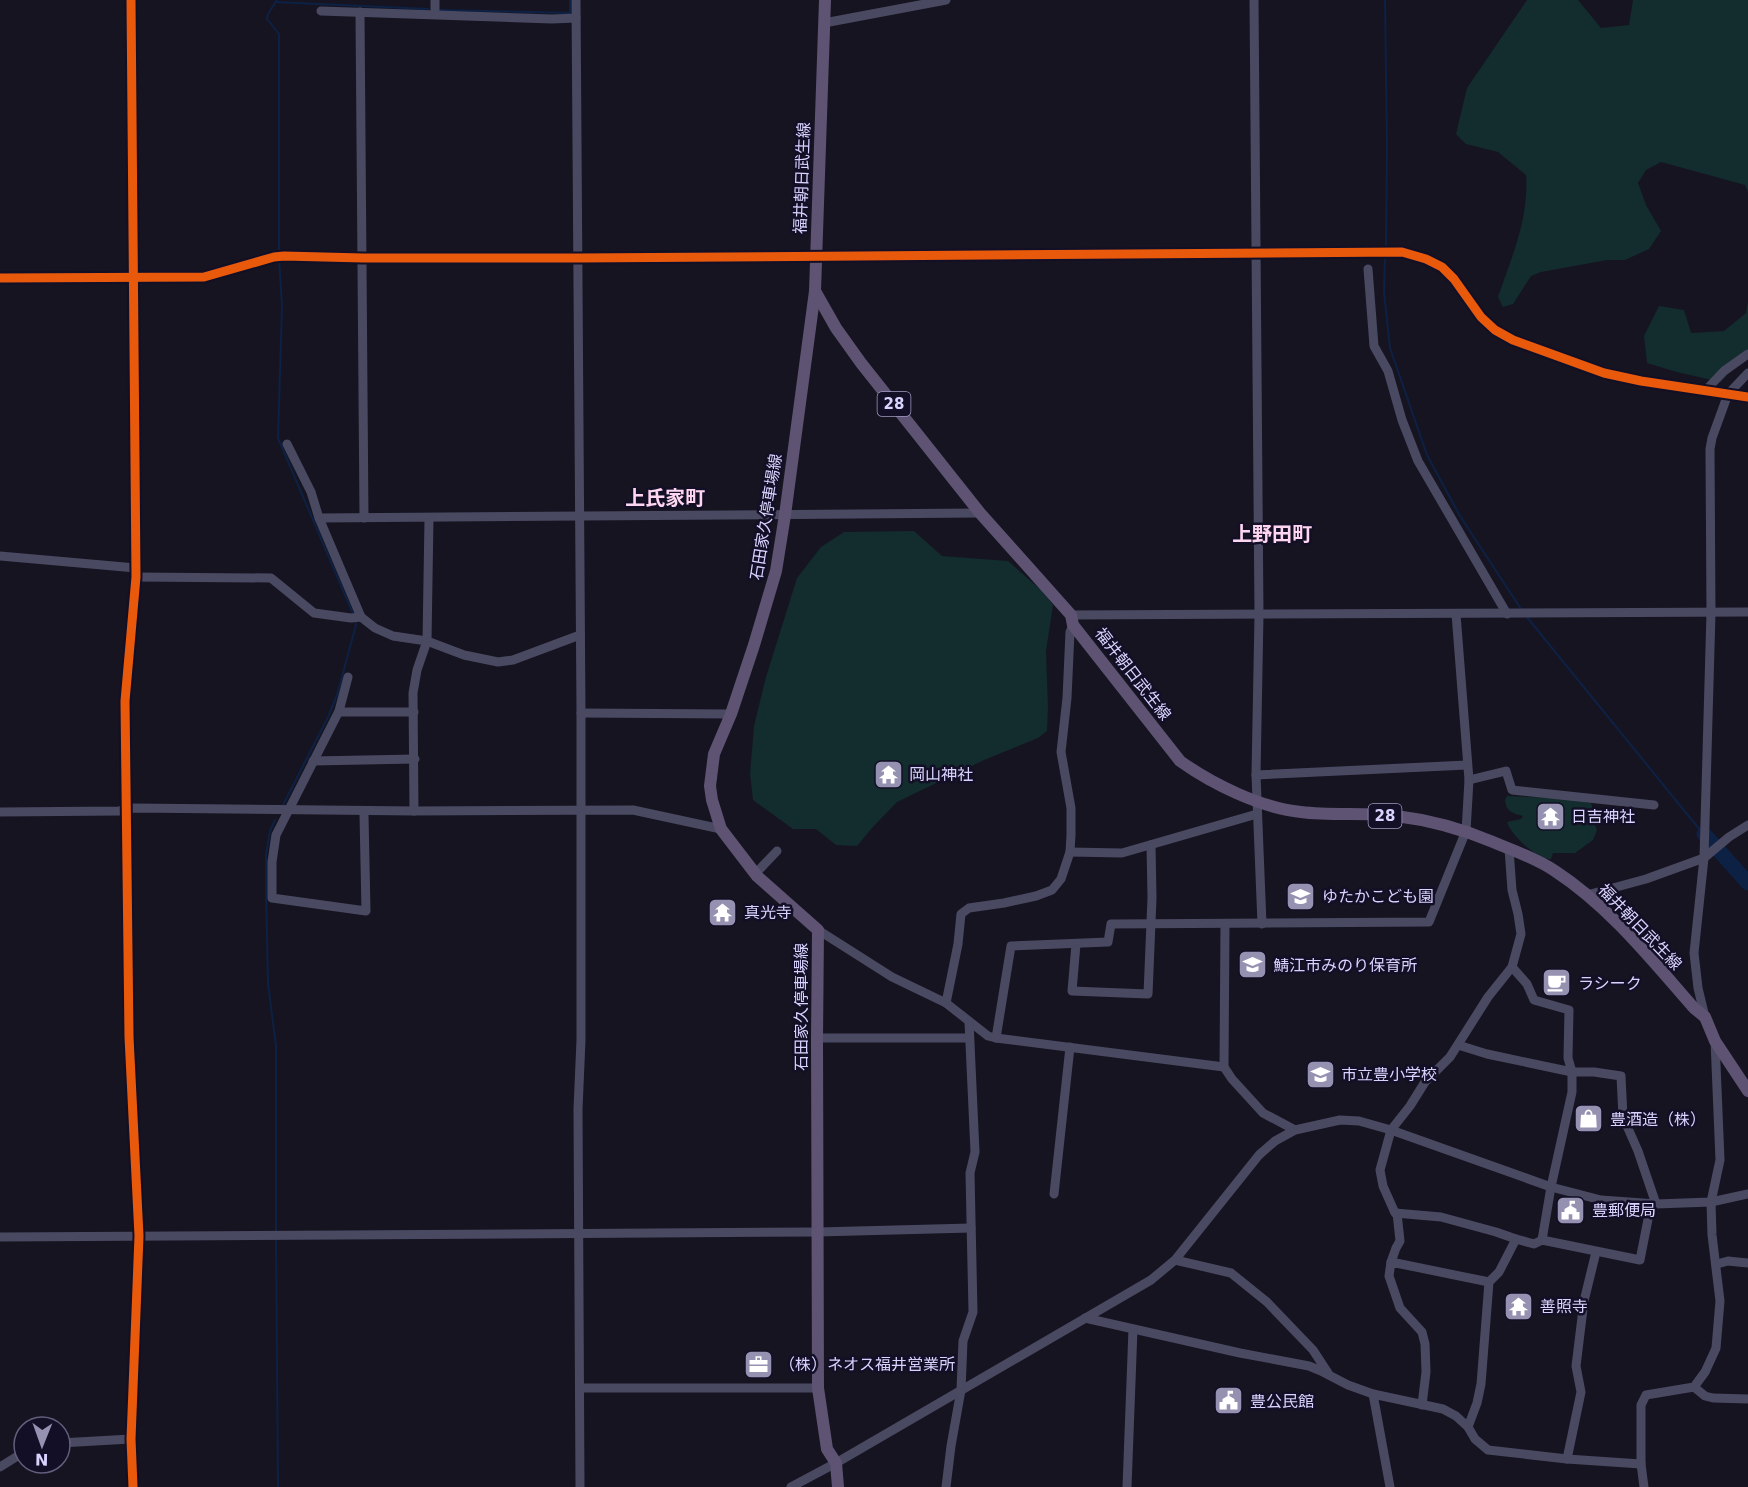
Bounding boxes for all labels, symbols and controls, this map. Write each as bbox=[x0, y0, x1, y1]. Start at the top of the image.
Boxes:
street label: 福井朝日武生線 bbox=[791, 122, 813, 234]
road number: 28 bbox=[878, 392, 910, 416]
street label: 石田家久停車場線 bbox=[747, 452, 785, 582]
district label: 上氏家町 bbox=[625, 486, 705, 510]
district label: 上野田町 bbox=[1232, 522, 1312, 546]
street label: 福井朝日武生線 bbox=[1091, 624, 1175, 724]
temple icon: 岡山神社 bbox=[872, 758, 904, 790]
place label: 岡山神社 bbox=[909, 765, 973, 784]
temple icon: 日吉神社 bbox=[1534, 800, 1566, 832]
road number: 28 bbox=[1368, 804, 1402, 828]
place label: 日吉神社 bbox=[1571, 807, 1635, 826]
school or university icon: ゆたかこども園 bbox=[1285, 880, 1317, 912]
street label: 福井朝日武生線 bbox=[1594, 880, 1686, 974]
place label: ゆたかこども園 bbox=[1322, 887, 1434, 906]
temple icon: 真光寺 bbox=[707, 896, 739, 928]
place label: 真光寺 bbox=[744, 903, 792, 922]
street label: 石田家久停車場線 bbox=[792, 943, 811, 1071]
school or university icon: 鯖江市みのり保育所 bbox=[1236, 949, 1268, 981]
place label: 鯖江市みのり保育所 bbox=[1273, 956, 1417, 975]
cafe icon: ラシーク bbox=[1541, 967, 1573, 999]
place label: ラシーク bbox=[1578, 974, 1642, 993]
school or university icon: 市立豊小学校 bbox=[1304, 1058, 1336, 1090]
place label: 市立豊小学校 bbox=[1341, 1065, 1437, 1084]
shop icon: 豊酒造（株） bbox=[1573, 1103, 1605, 1135]
place label: 豊酒造（株） bbox=[1610, 1110, 1706, 1129]
public building icon: 豊郵便局 bbox=[1555, 1194, 1587, 1226]
place label: 豊郵便局 bbox=[1592, 1201, 1656, 1220]
temple icon: 善照寺 bbox=[1503, 1290, 1535, 1322]
place label: 善照寺 bbox=[1540, 1297, 1588, 1316]
office icon: （株）ネオス福井営業所 bbox=[742, 1348, 774, 1380]
place label: （株）ネオス福井営業所 bbox=[779, 1355, 955, 1374]
public building icon: 豊公民館 bbox=[1213, 1385, 1245, 1417]
place label: 豊公民館 bbox=[1250, 1392, 1314, 1411]
north arrow bbox=[12, 1415, 72, 1475]
text: N bbox=[35, 1450, 49, 1469]

